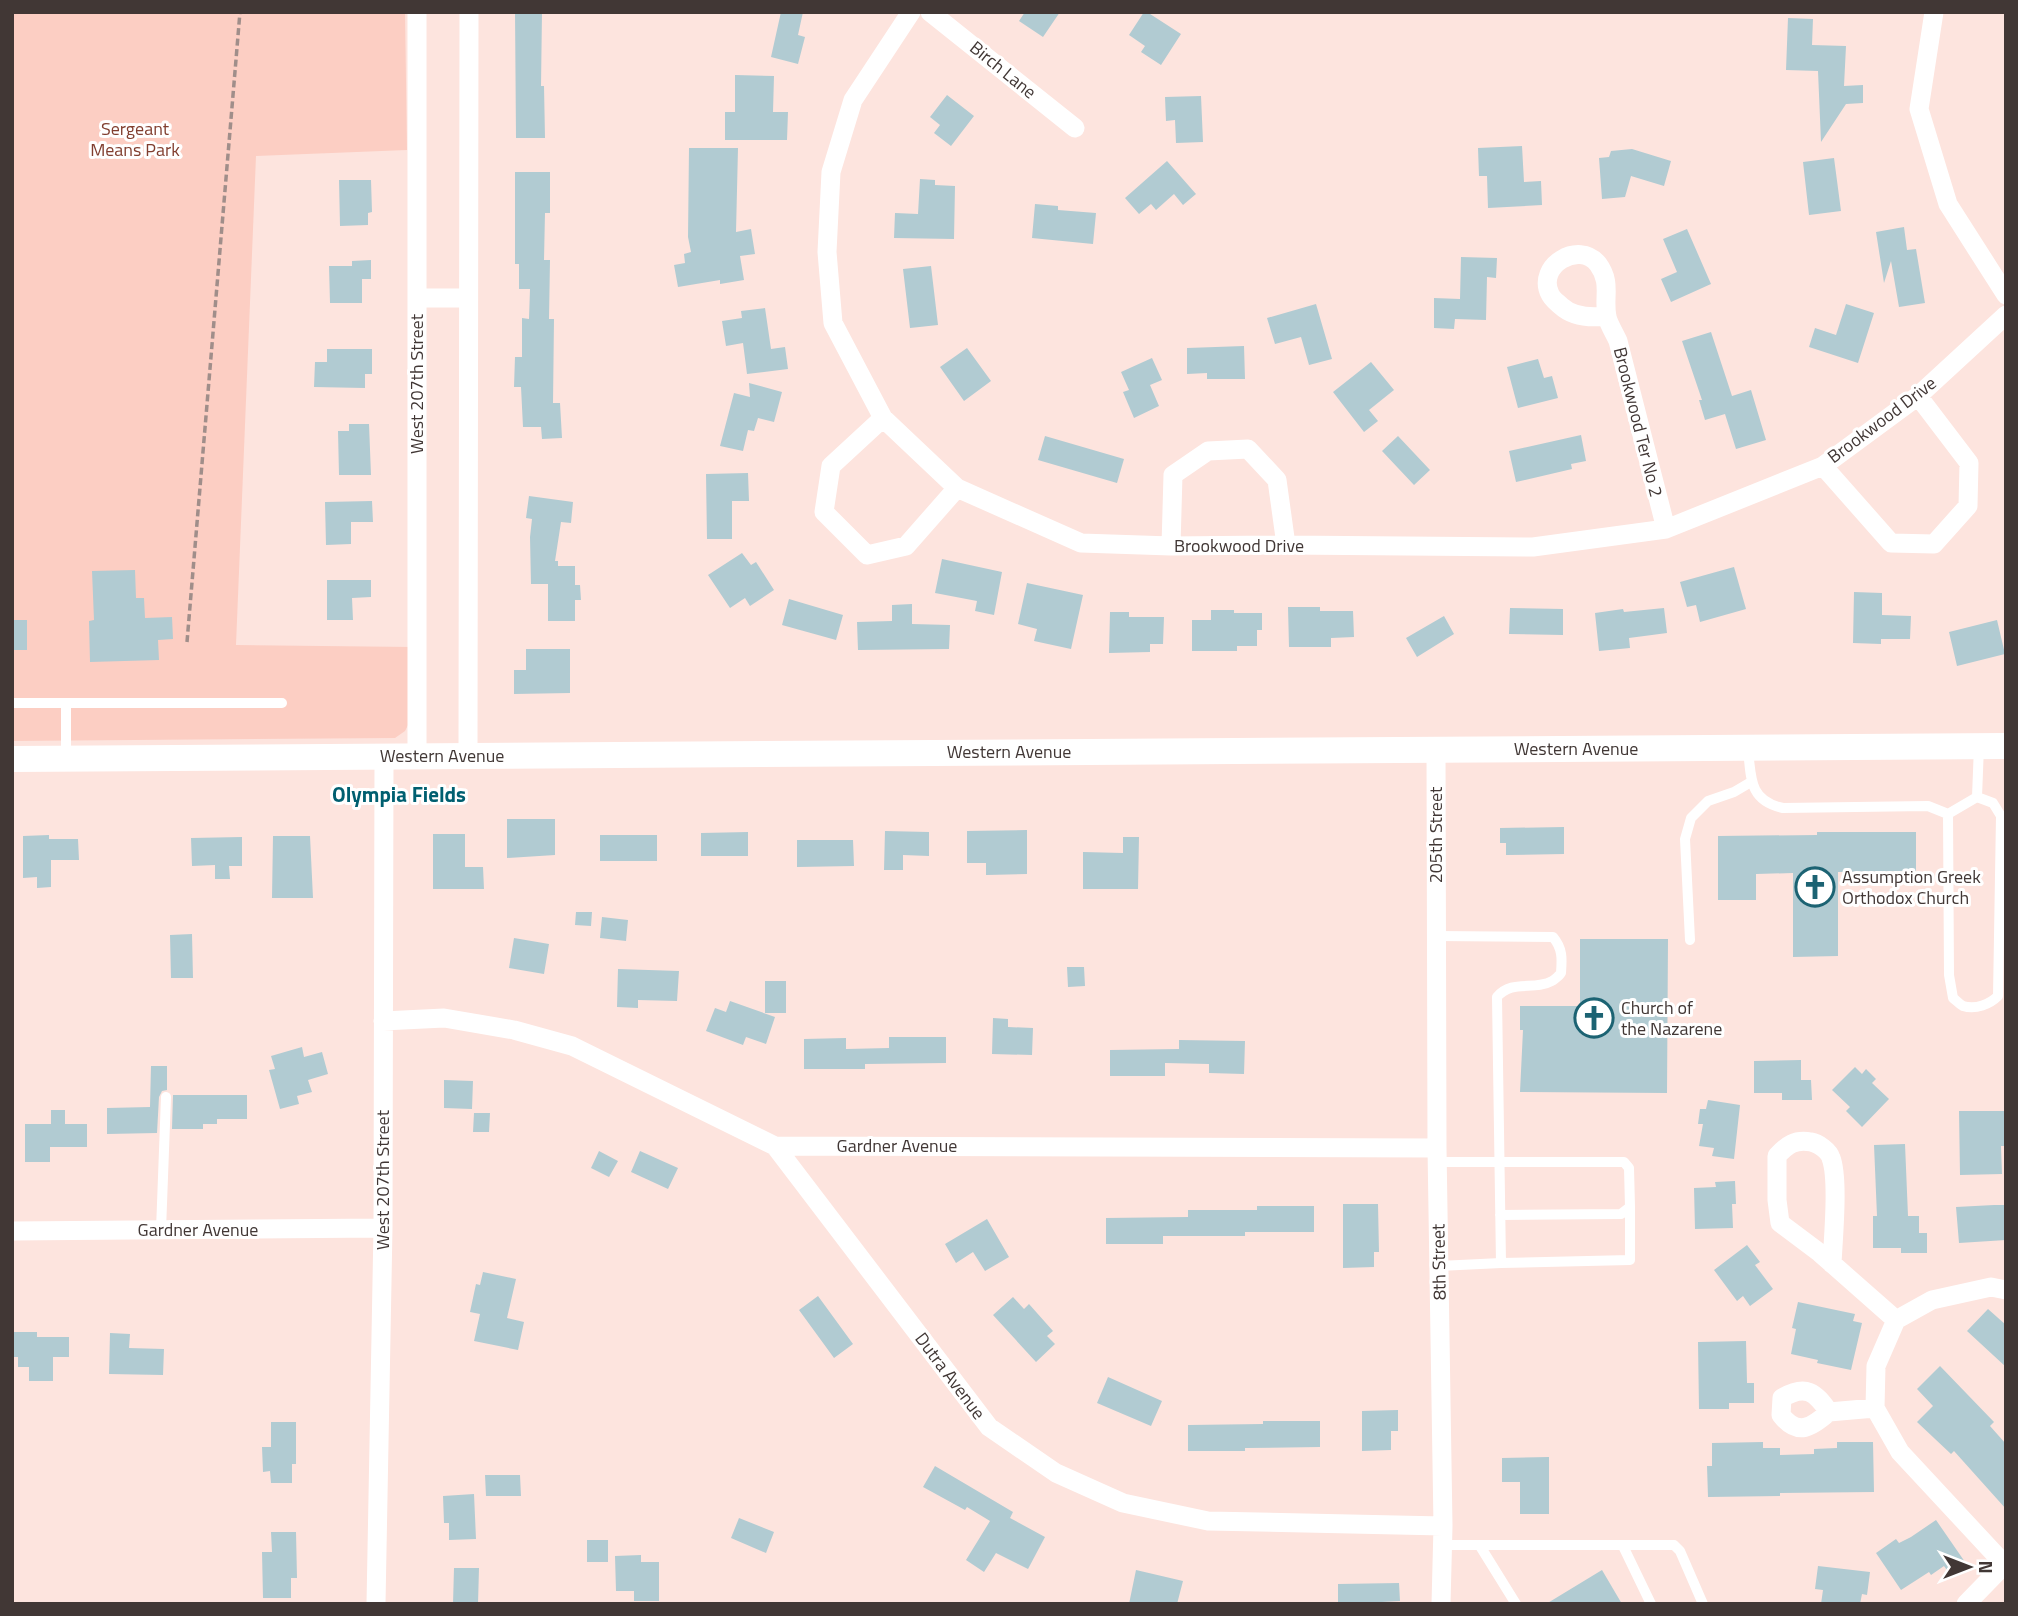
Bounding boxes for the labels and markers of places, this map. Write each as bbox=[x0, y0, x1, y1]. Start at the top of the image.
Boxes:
place label: Assumption Greek Orthodox Church bbox=[1842, 863, 1981, 911]
church icon: Assumption Greek Orthodox Church bbox=[1794, 866, 1836, 908]
place label: Church of the Nazarene bbox=[1621, 994, 1722, 1042]
church icon: Church of the Nazarene bbox=[1573, 997, 1615, 1039]

